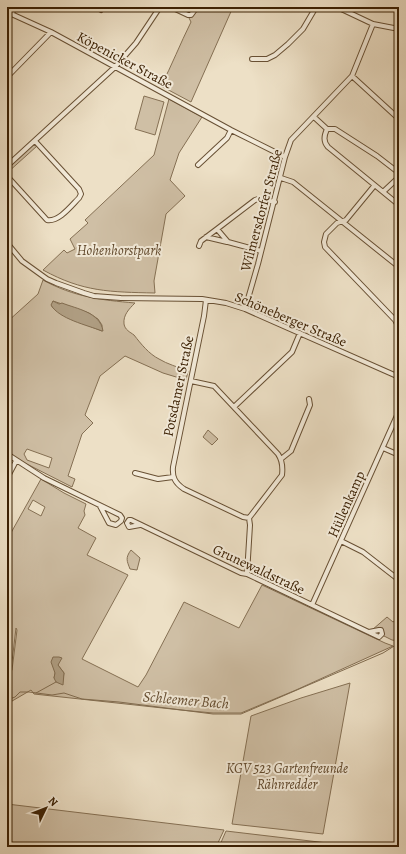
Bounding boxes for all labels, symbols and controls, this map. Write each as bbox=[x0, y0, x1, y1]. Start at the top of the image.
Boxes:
street label: Köpenicker Straße bbox=[74, 27, 176, 94]
street label: Wilmersdorfer Straße bbox=[236, 147, 287, 274]
park label: Hohenhorstpark bbox=[77, 241, 161, 260]
street label: Schöneberger Straße bbox=[232, 287, 350, 352]
street label: Potsdamer Straße bbox=[159, 334, 198, 438]
street label: Hüllenkamp bbox=[323, 468, 370, 541]
street label: Grunewaldstraße bbox=[210, 540, 308, 599]
water label: Schleemer Bach bbox=[142, 686, 230, 714]
park label: KGV 523 Gartenfreunde Rähnredder bbox=[226, 759, 348, 794]
north arrow bbox=[26, 788, 66, 828]
text: N bbox=[45, 793, 61, 810]

